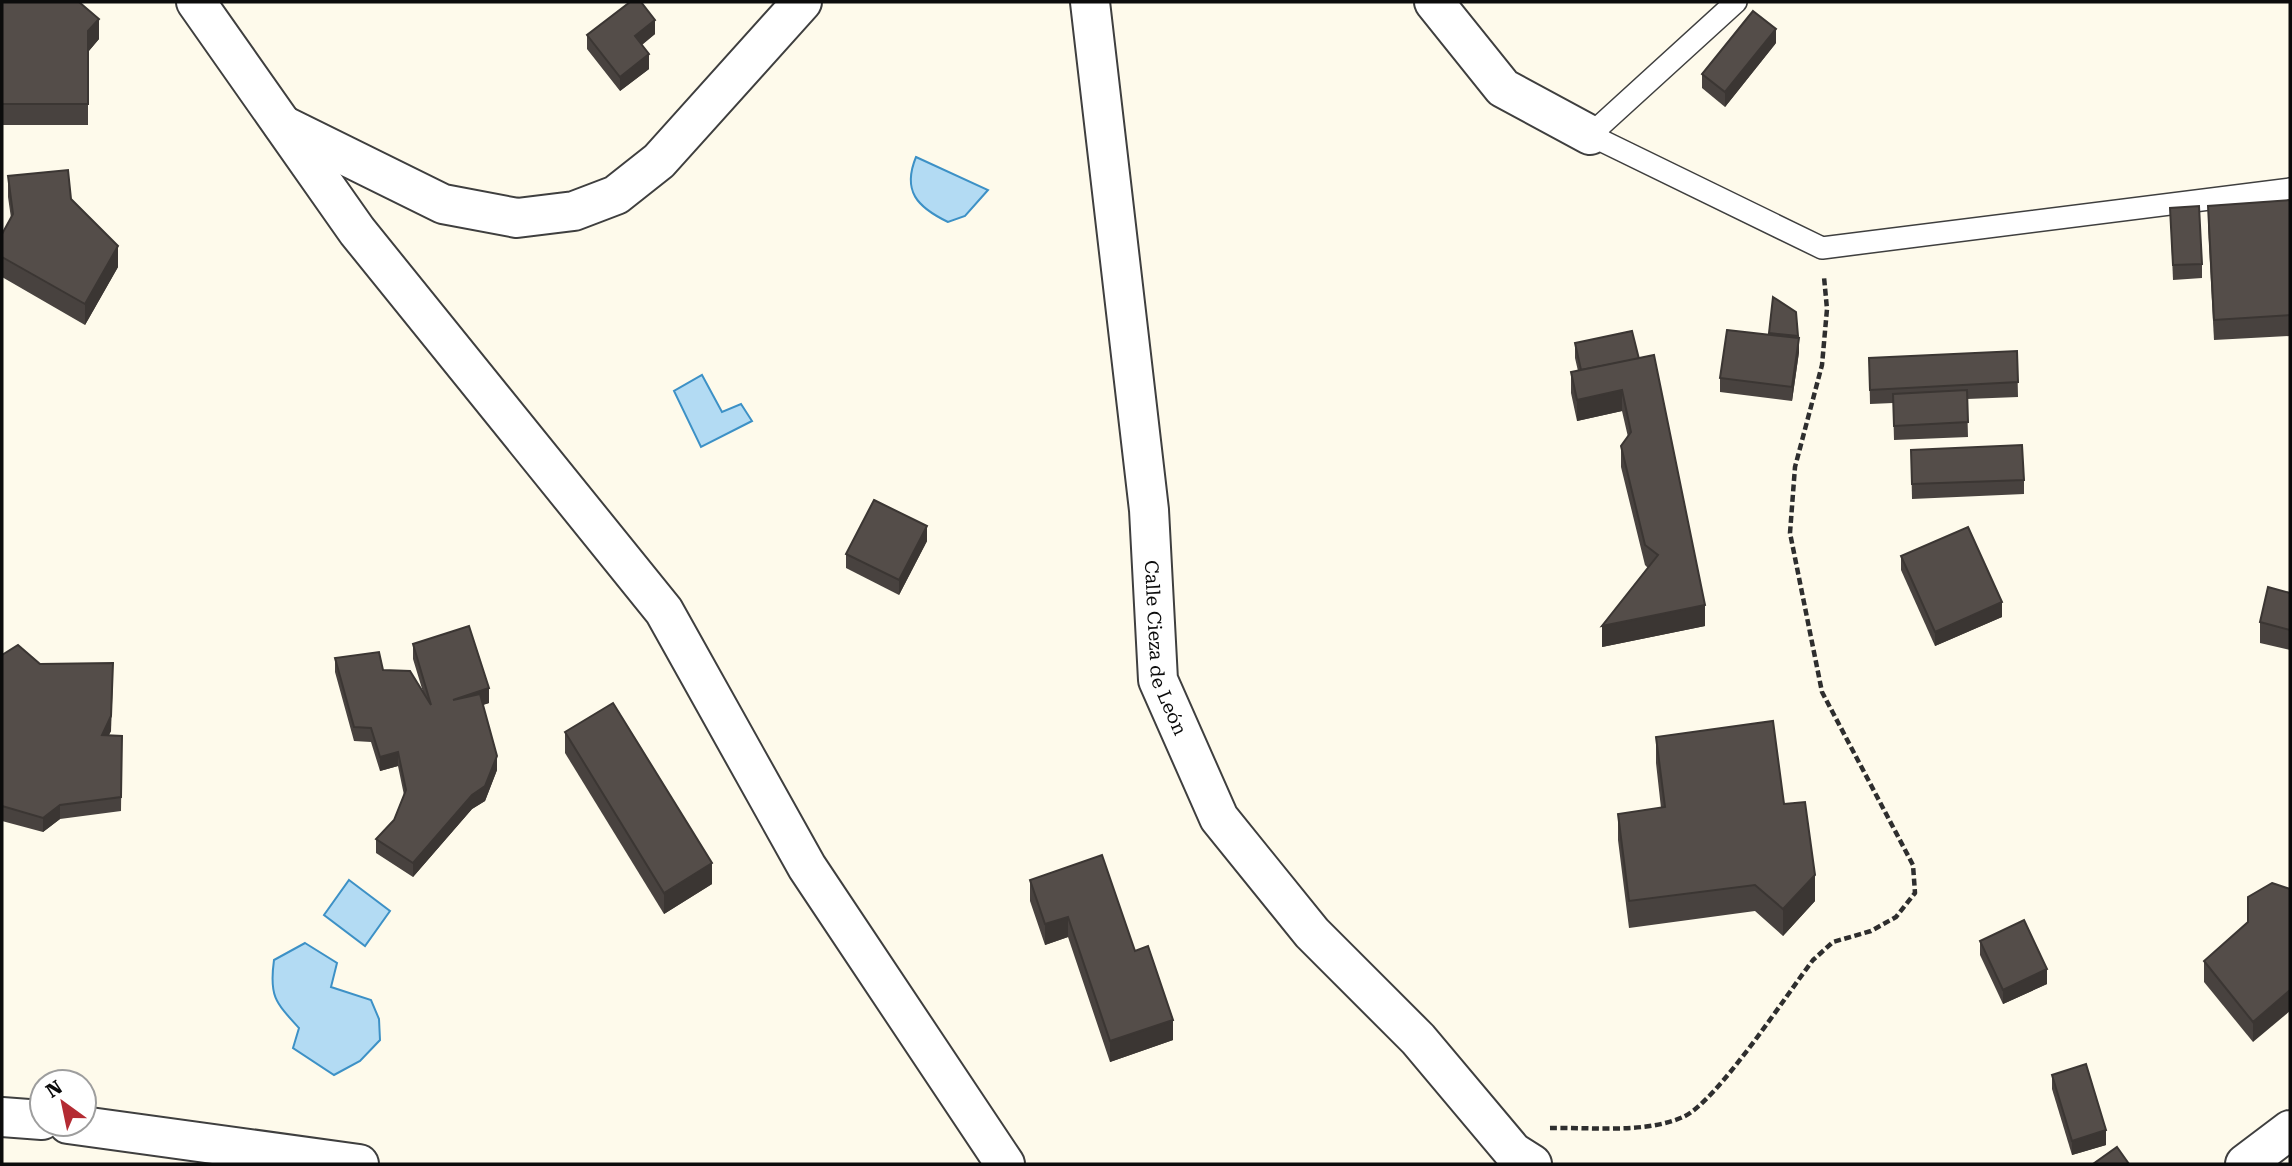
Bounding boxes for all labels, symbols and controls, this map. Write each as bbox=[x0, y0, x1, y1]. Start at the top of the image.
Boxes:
street label: Calle Cieza de León bbox=[1140, 559, 1192, 738]
north arrow bbox=[28, 1068, 98, 1138]
text: N bbox=[42, 1075, 67, 1103]

